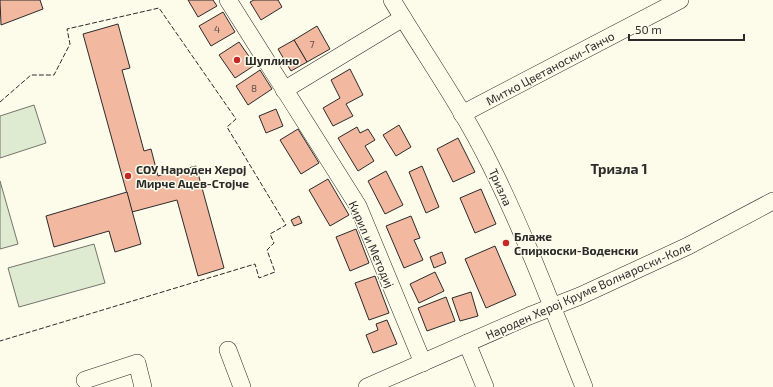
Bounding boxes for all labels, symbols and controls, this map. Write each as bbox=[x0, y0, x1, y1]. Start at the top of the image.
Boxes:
scale bar bbox=[629, 16, 744, 42]
text: 50 m bbox=[635, 22, 662, 36]
house number: 4 bbox=[214, 23, 220, 35]
street label: Митко Цветаноски-Ганчо bbox=[483, 28, 617, 108]
house number: 7 bbox=[309, 38, 315, 50]
place label: Шуплино bbox=[245, 53, 299, 67]
marker: Шуплино bbox=[232, 55, 242, 65]
house number: 8 bbox=[251, 82, 257, 94]
district label: Тризла 1 bbox=[590, 160, 648, 177]
place label: СОУ Народен Херој Мирче Ацев-Стојче bbox=[136, 162, 249, 191]
street label: Тризла bbox=[487, 166, 515, 208]
marker: СОУ Народен Херој Мирче Ацев-Стојче bbox=[123, 171, 133, 181]
street label: Кирил и Методиј bbox=[346, 198, 397, 290]
place label: Блаже Спиркоски-Воденски bbox=[514, 229, 638, 257]
street label: Народен Херој Круме Волнароски-Коле bbox=[483, 238, 693, 343]
marker: Блаже Спиркоски-Воденски bbox=[501, 238, 511, 248]

